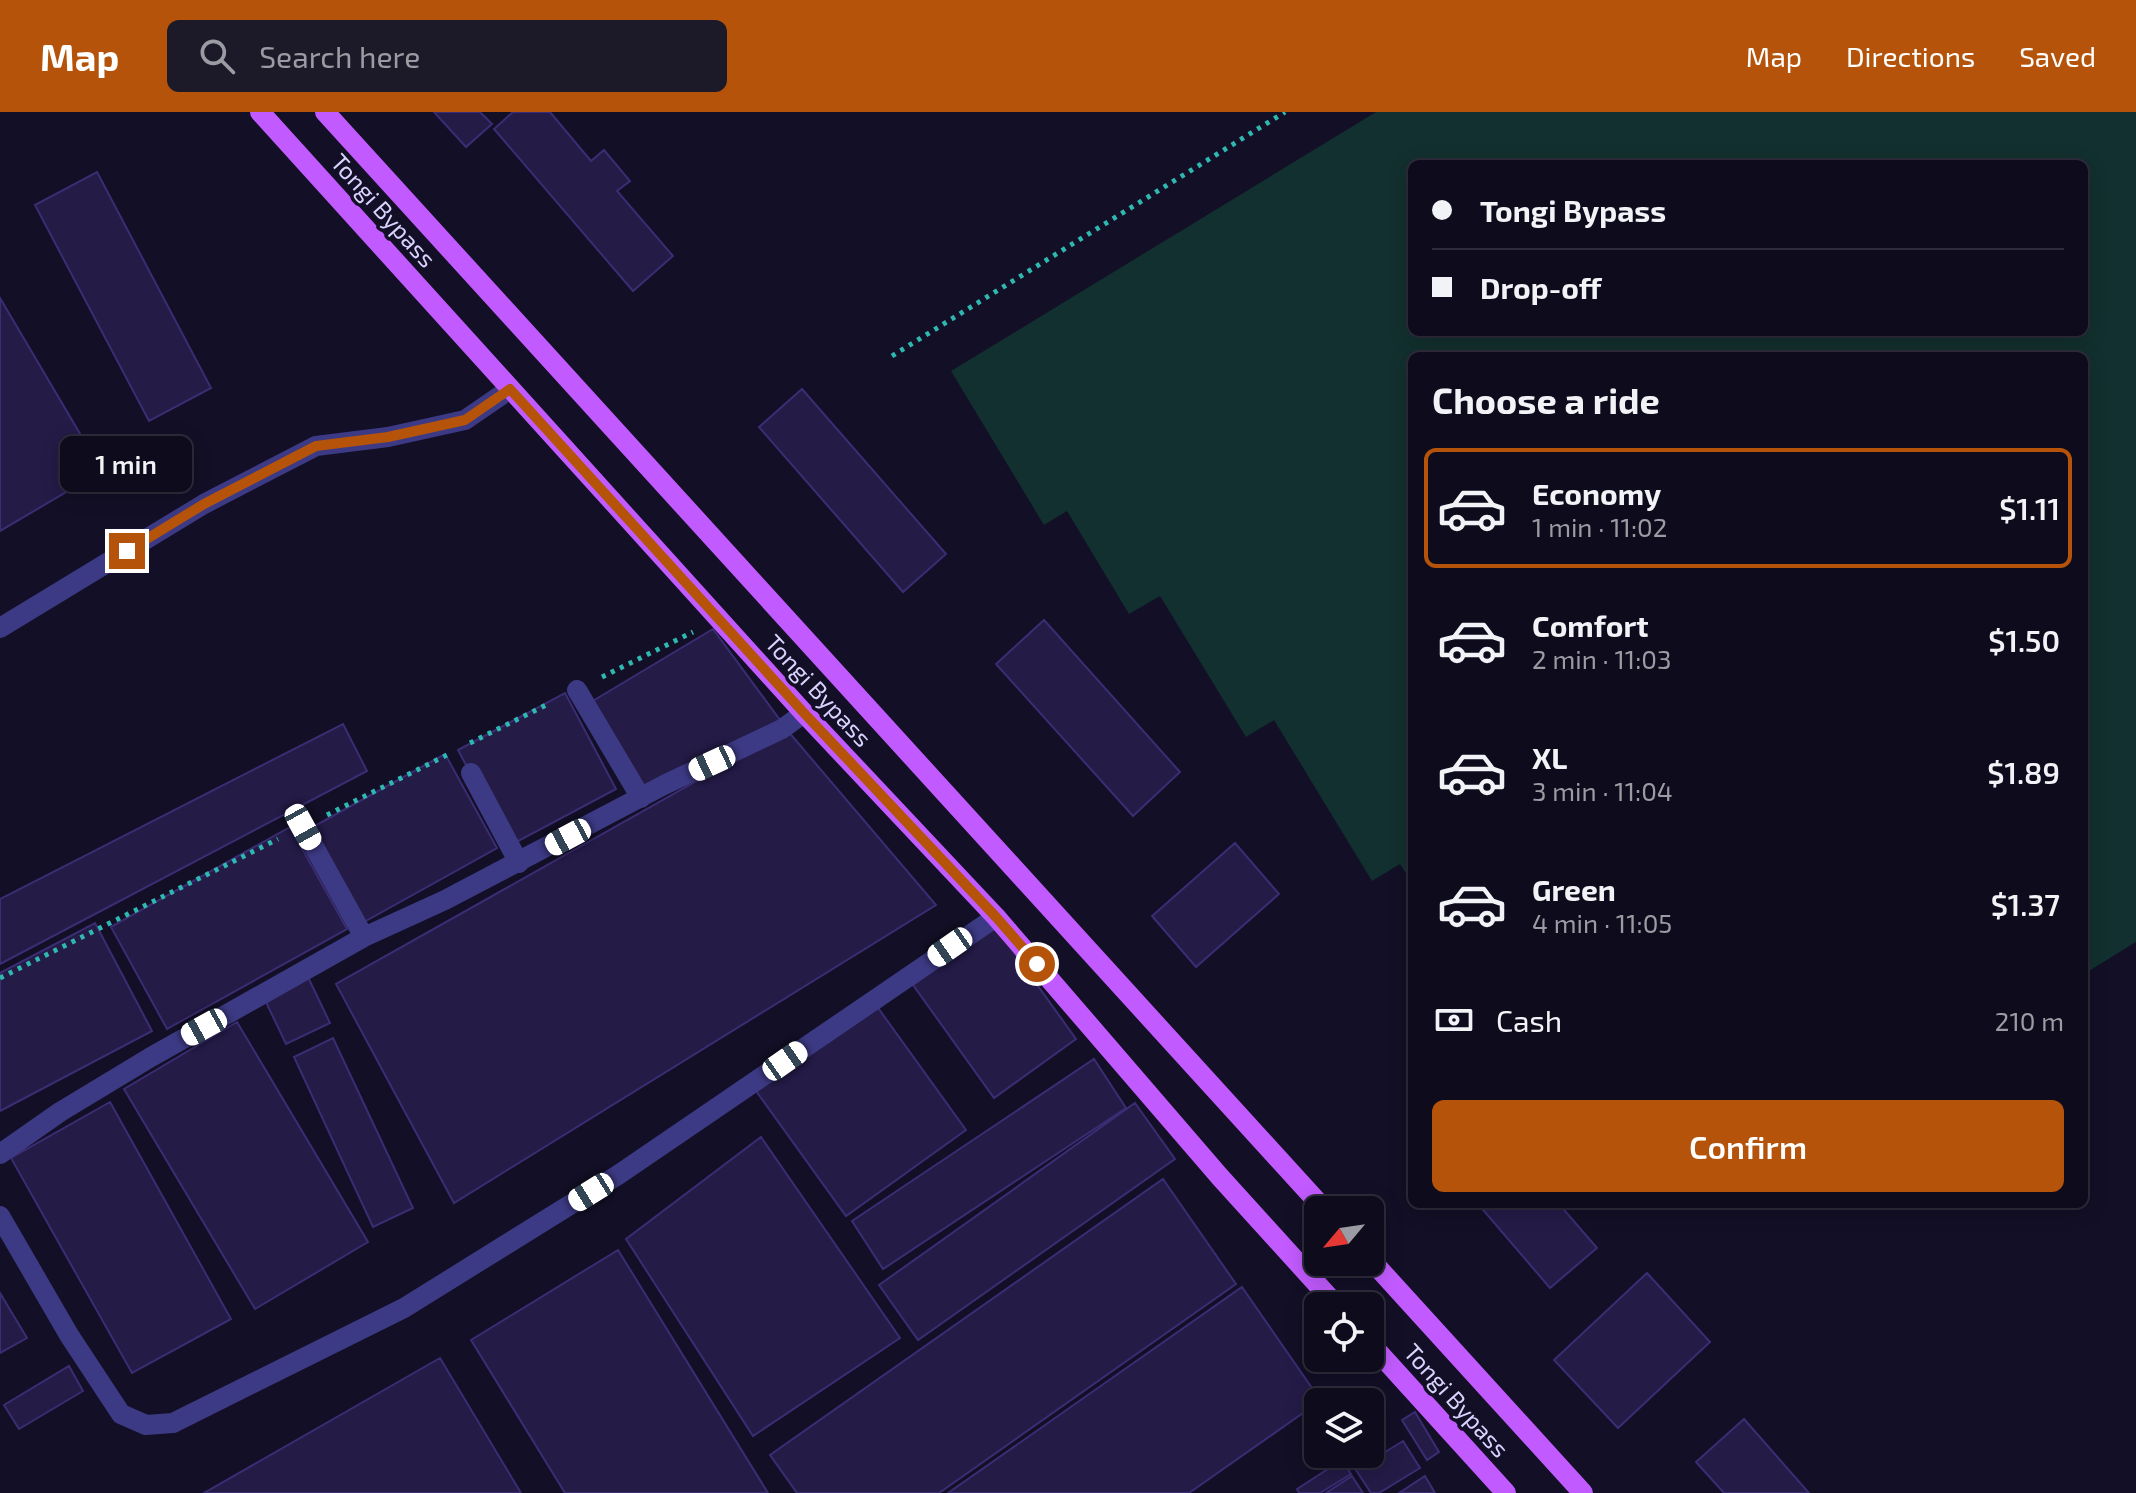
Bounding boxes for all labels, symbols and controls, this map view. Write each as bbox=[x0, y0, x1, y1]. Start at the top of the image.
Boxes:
search box bbox=[167, 20, 727, 92]
text: Map bbox=[40, 33, 119, 79]
icon: search bbox=[195, 34, 239, 78]
text: Search here bbox=[259, 38, 420, 74]
text: Map bbox=[1746, 39, 1802, 73]
text: Directions bbox=[1846, 39, 1975, 73]
text: Saved bbox=[2019, 39, 2096, 73]
street label: Tongi Bypass bbox=[326, 147, 442, 273]
text: Tongi Bypass bbox=[1480, 192, 1666, 228]
text: Drop-off bbox=[1480, 269, 1602, 305]
text: Choose a ride bbox=[1432, 378, 1660, 421]
callout: 1 min bbox=[61, 435, 193, 491]
text: 1 min bbox=[95, 448, 157, 479]
icon: car bbox=[1436, 472, 1508, 544]
text: Economy bbox=[1532, 475, 1661, 511]
text: $1.11 bbox=[1999, 490, 2060, 526]
text: 1 min · 11:02 bbox=[1532, 511, 1667, 542]
route end bbox=[109, 533, 145, 569]
icon: car bbox=[1436, 604, 1508, 676]
text: Comfort bbox=[1532, 607, 1649, 643]
text: $1.50 bbox=[1988, 622, 2060, 658]
street label: Tongi Bypass bbox=[760, 628, 878, 752]
text: 2 min · 11:03 bbox=[1532, 643, 1671, 674]
icon: car bbox=[1436, 736, 1508, 808]
text: XL bbox=[1532, 739, 1567, 775]
car bbox=[685, 742, 739, 784]
text: $1.89 bbox=[1987, 754, 2060, 790]
text: 3 min · 11:04 bbox=[1532, 775, 1673, 806]
car bbox=[281, 800, 325, 854]
car bbox=[541, 815, 595, 859]
icon: car bbox=[1436, 868, 1508, 940]
text: Green bbox=[1532, 871, 1616, 907]
text: $1.37 bbox=[1991, 886, 2060, 922]
text: 4 min · 11:05 bbox=[1532, 907, 1672, 938]
car bbox=[923, 923, 977, 971]
route start bbox=[1019, 946, 1055, 982]
icon: cash bbox=[1432, 998, 1476, 1042]
text: Cash bbox=[1496, 1002, 1562, 1038]
car bbox=[177, 1005, 231, 1049]
text: 210 m bbox=[1995, 1005, 2064, 1036]
car bbox=[758, 1037, 812, 1085]
button: Confirm bbox=[1432, 1100, 2064, 1192]
car bbox=[564, 1169, 618, 1215]
north arrow bbox=[1304, 1196, 1384, 1276]
map controls bbox=[1304, 1196, 1384, 1468]
button: locate bbox=[1304, 1292, 1384, 1372]
street label: Tongi Bypass bbox=[1399, 1337, 1515, 1463]
button: layers bbox=[1304, 1388, 1384, 1468]

